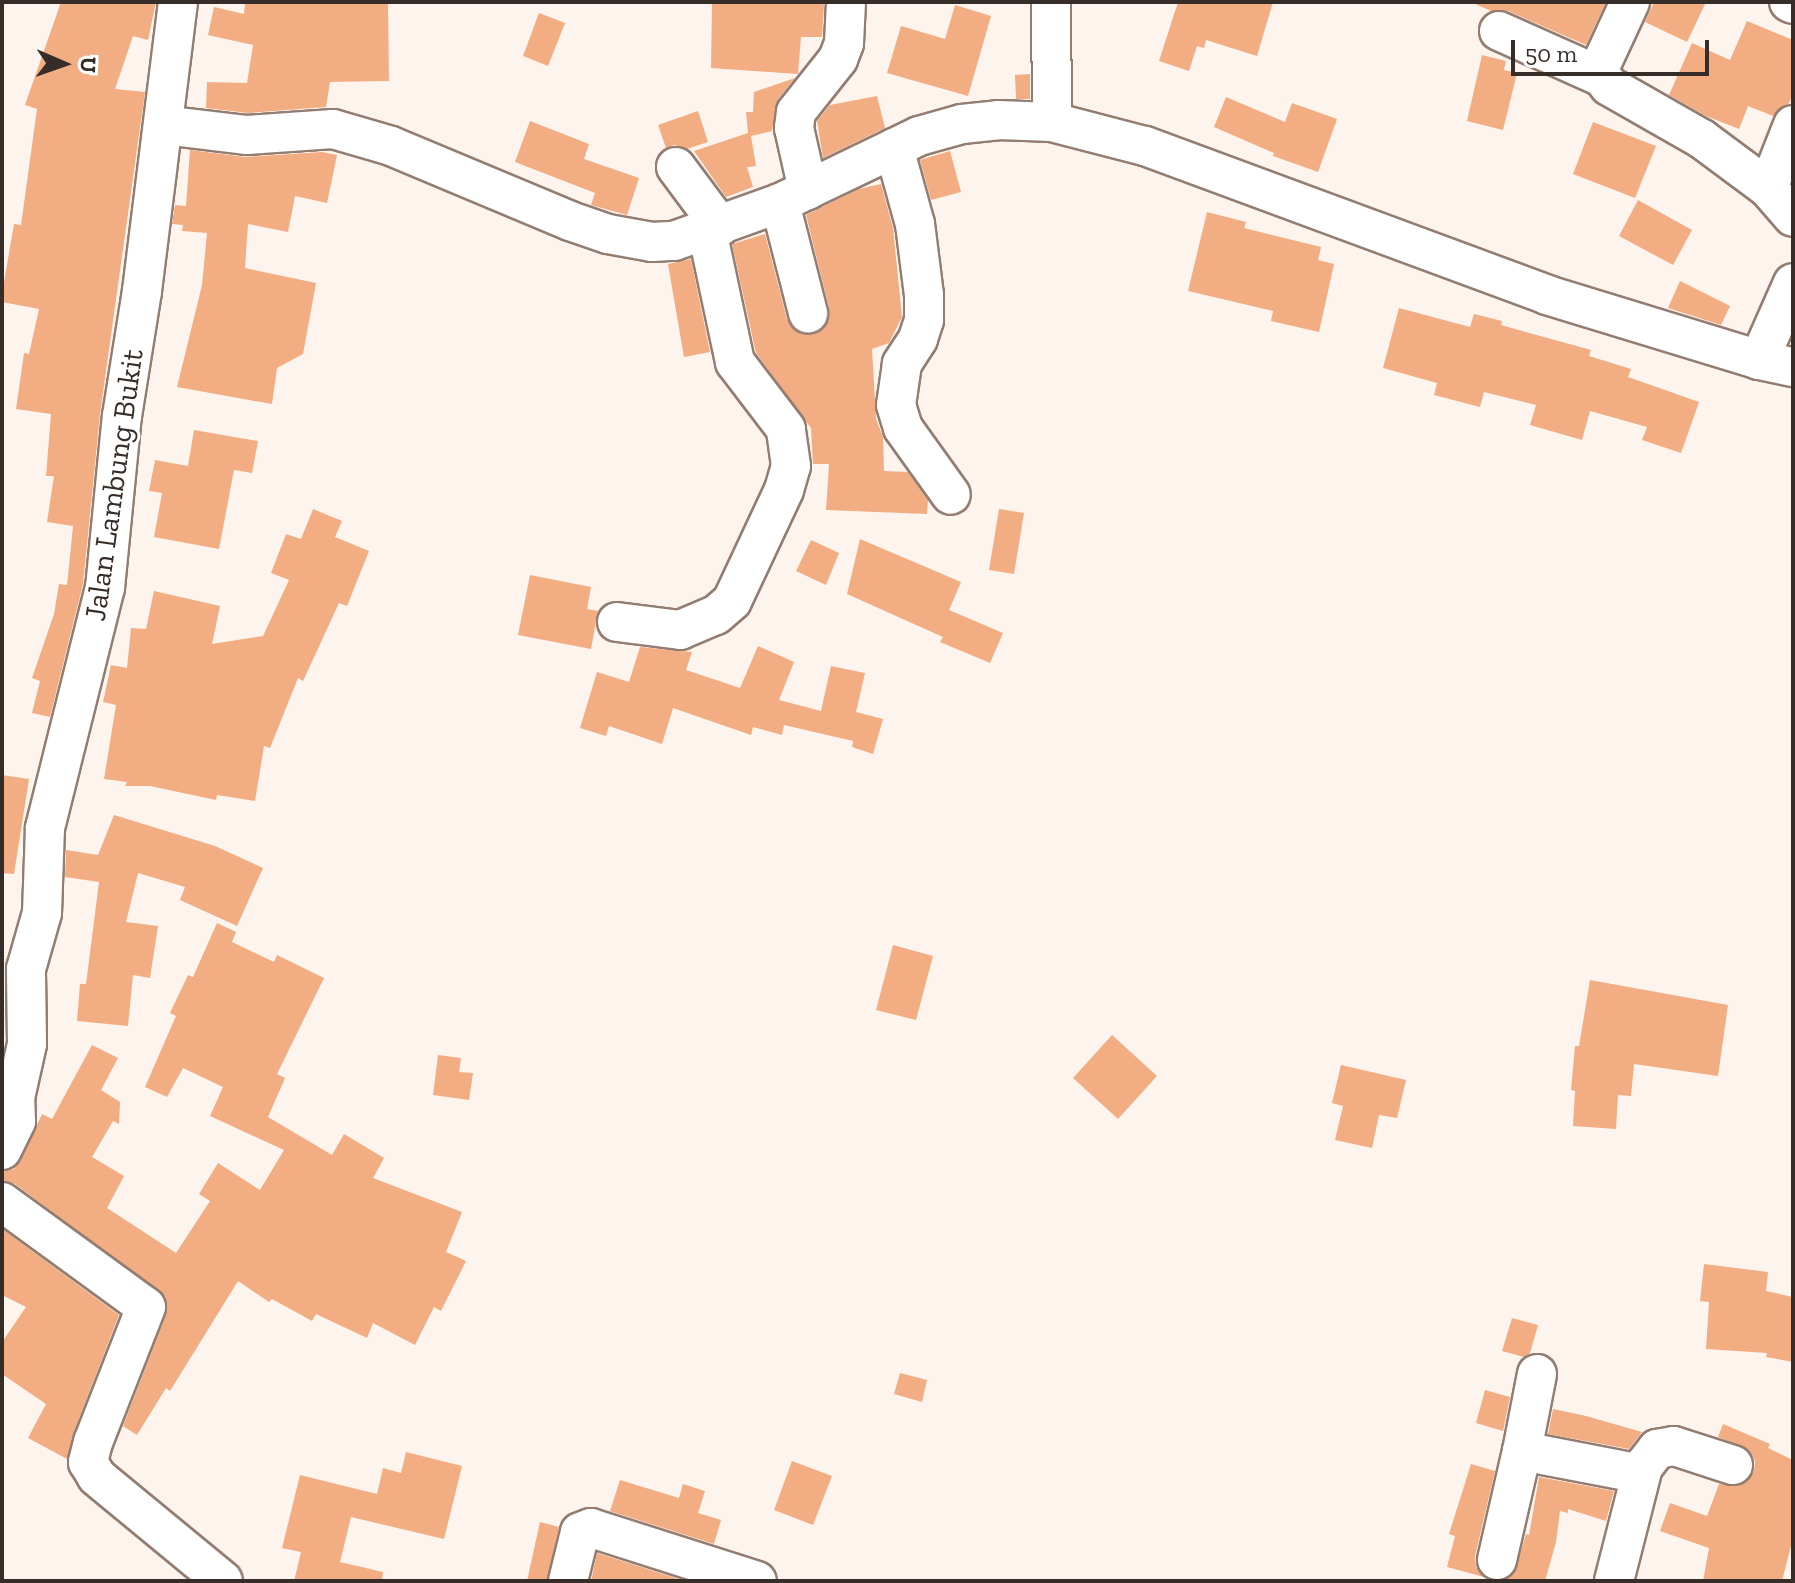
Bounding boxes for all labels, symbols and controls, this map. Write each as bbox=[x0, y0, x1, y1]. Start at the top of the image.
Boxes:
north arrow bbox=[24, 24, 104, 104]
scale bar bbox=[1515, 24, 1713, 74]
text: 50 m bbox=[1525, 39, 1577, 68]
text: U bbox=[75, 56, 102, 73]
street label: Jalan Lambung Bukit bbox=[77, 347, 151, 623]

